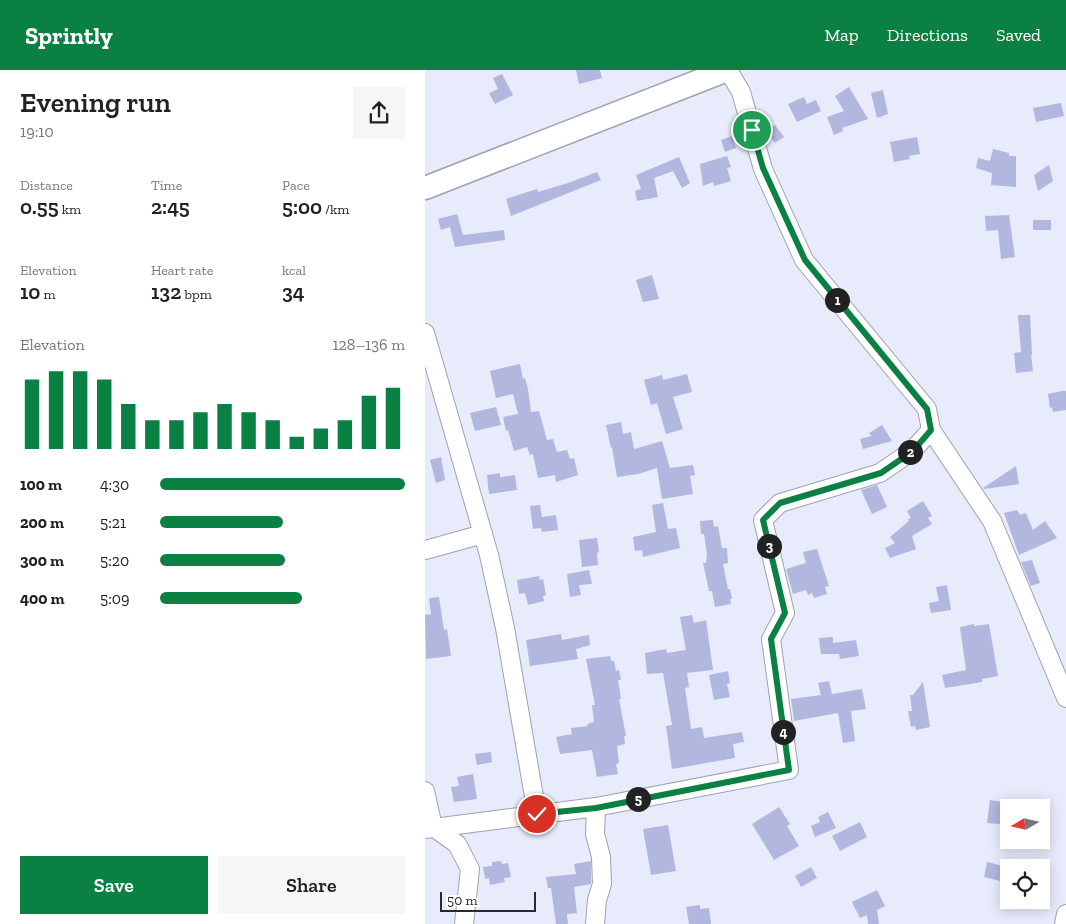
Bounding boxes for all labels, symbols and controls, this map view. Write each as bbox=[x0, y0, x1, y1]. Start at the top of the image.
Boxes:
text: Sprintly bbox=[25, 21, 113, 50]
text: Map bbox=[824, 24, 859, 46]
text: Directions bbox=[887, 24, 968, 46]
text: Saved bbox=[996, 24, 1041, 46]
text: Evening run bbox=[20, 86, 171, 119]
button: share bbox=[353, 87, 405, 139]
pin bbox=[731, 109, 773, 151]
icon: arrive bbox=[738, 116, 766, 144]
text: 19:10 bbox=[20, 122, 54, 141]
text: Distance bbox=[20, 177, 73, 194]
text: Time bbox=[151, 177, 182, 194]
text: Pace bbox=[282, 177, 310, 194]
text: 0.55 bbox=[20, 194, 59, 219]
text: 2:45 bbox=[151, 194, 190, 219]
text: 5:00 bbox=[282, 194, 322, 219]
text: km bbox=[59, 201, 81, 218]
text: /km bbox=[322, 201, 349, 218]
text: Elevation bbox=[20, 262, 77, 279]
text: Heart rate bbox=[151, 262, 213, 279]
text: kcal bbox=[282, 262, 306, 279]
text: 10 bbox=[20, 279, 40, 304]
text: 132 bbox=[151, 279, 181, 304]
text: 34 bbox=[282, 279, 305, 304]
text: m bbox=[40, 286, 56, 303]
text: bpm bbox=[181, 286, 212, 303]
pin: 1 bbox=[825, 288, 849, 312]
text: 1 bbox=[835, 292, 840, 309]
text: Elevation bbox=[20, 335, 85, 354]
text: 128–136 m bbox=[332, 335, 405, 354]
pin: 2 bbox=[897, 440, 923, 464]
text: 2 bbox=[907, 444, 914, 461]
text: 100 m bbox=[20, 475, 62, 494]
text: 4:30 bbox=[100, 475, 129, 494]
text: 200 m bbox=[20, 513, 64, 532]
text: 5:21 bbox=[100, 513, 126, 532]
pin: 3 bbox=[757, 534, 781, 558]
text: 3 bbox=[766, 538, 773, 555]
text: 300 m bbox=[20, 551, 64, 570]
text: 5:20 bbox=[100, 551, 129, 570]
text: 400 m bbox=[20, 589, 65, 608]
text: 5:09 bbox=[100, 589, 130, 608]
pin: 4 bbox=[771, 720, 795, 744]
text: 4 bbox=[780, 724, 787, 741]
pin: 5 bbox=[625, 786, 651, 812]
text: 5 bbox=[635, 791, 642, 808]
pin bbox=[516, 793, 558, 835]
north arrow bbox=[1000, 799, 1050, 849]
map controls bbox=[1000, 799, 1050, 909]
icon: check bbox=[523, 800, 551, 828]
button: Save bbox=[20, 856, 208, 914]
button: Share bbox=[218, 856, 405, 914]
button: locate bbox=[1000, 859, 1050, 909]
scale bar bbox=[440, 889, 536, 912]
text: 50 m bbox=[447, 892, 478, 909]

